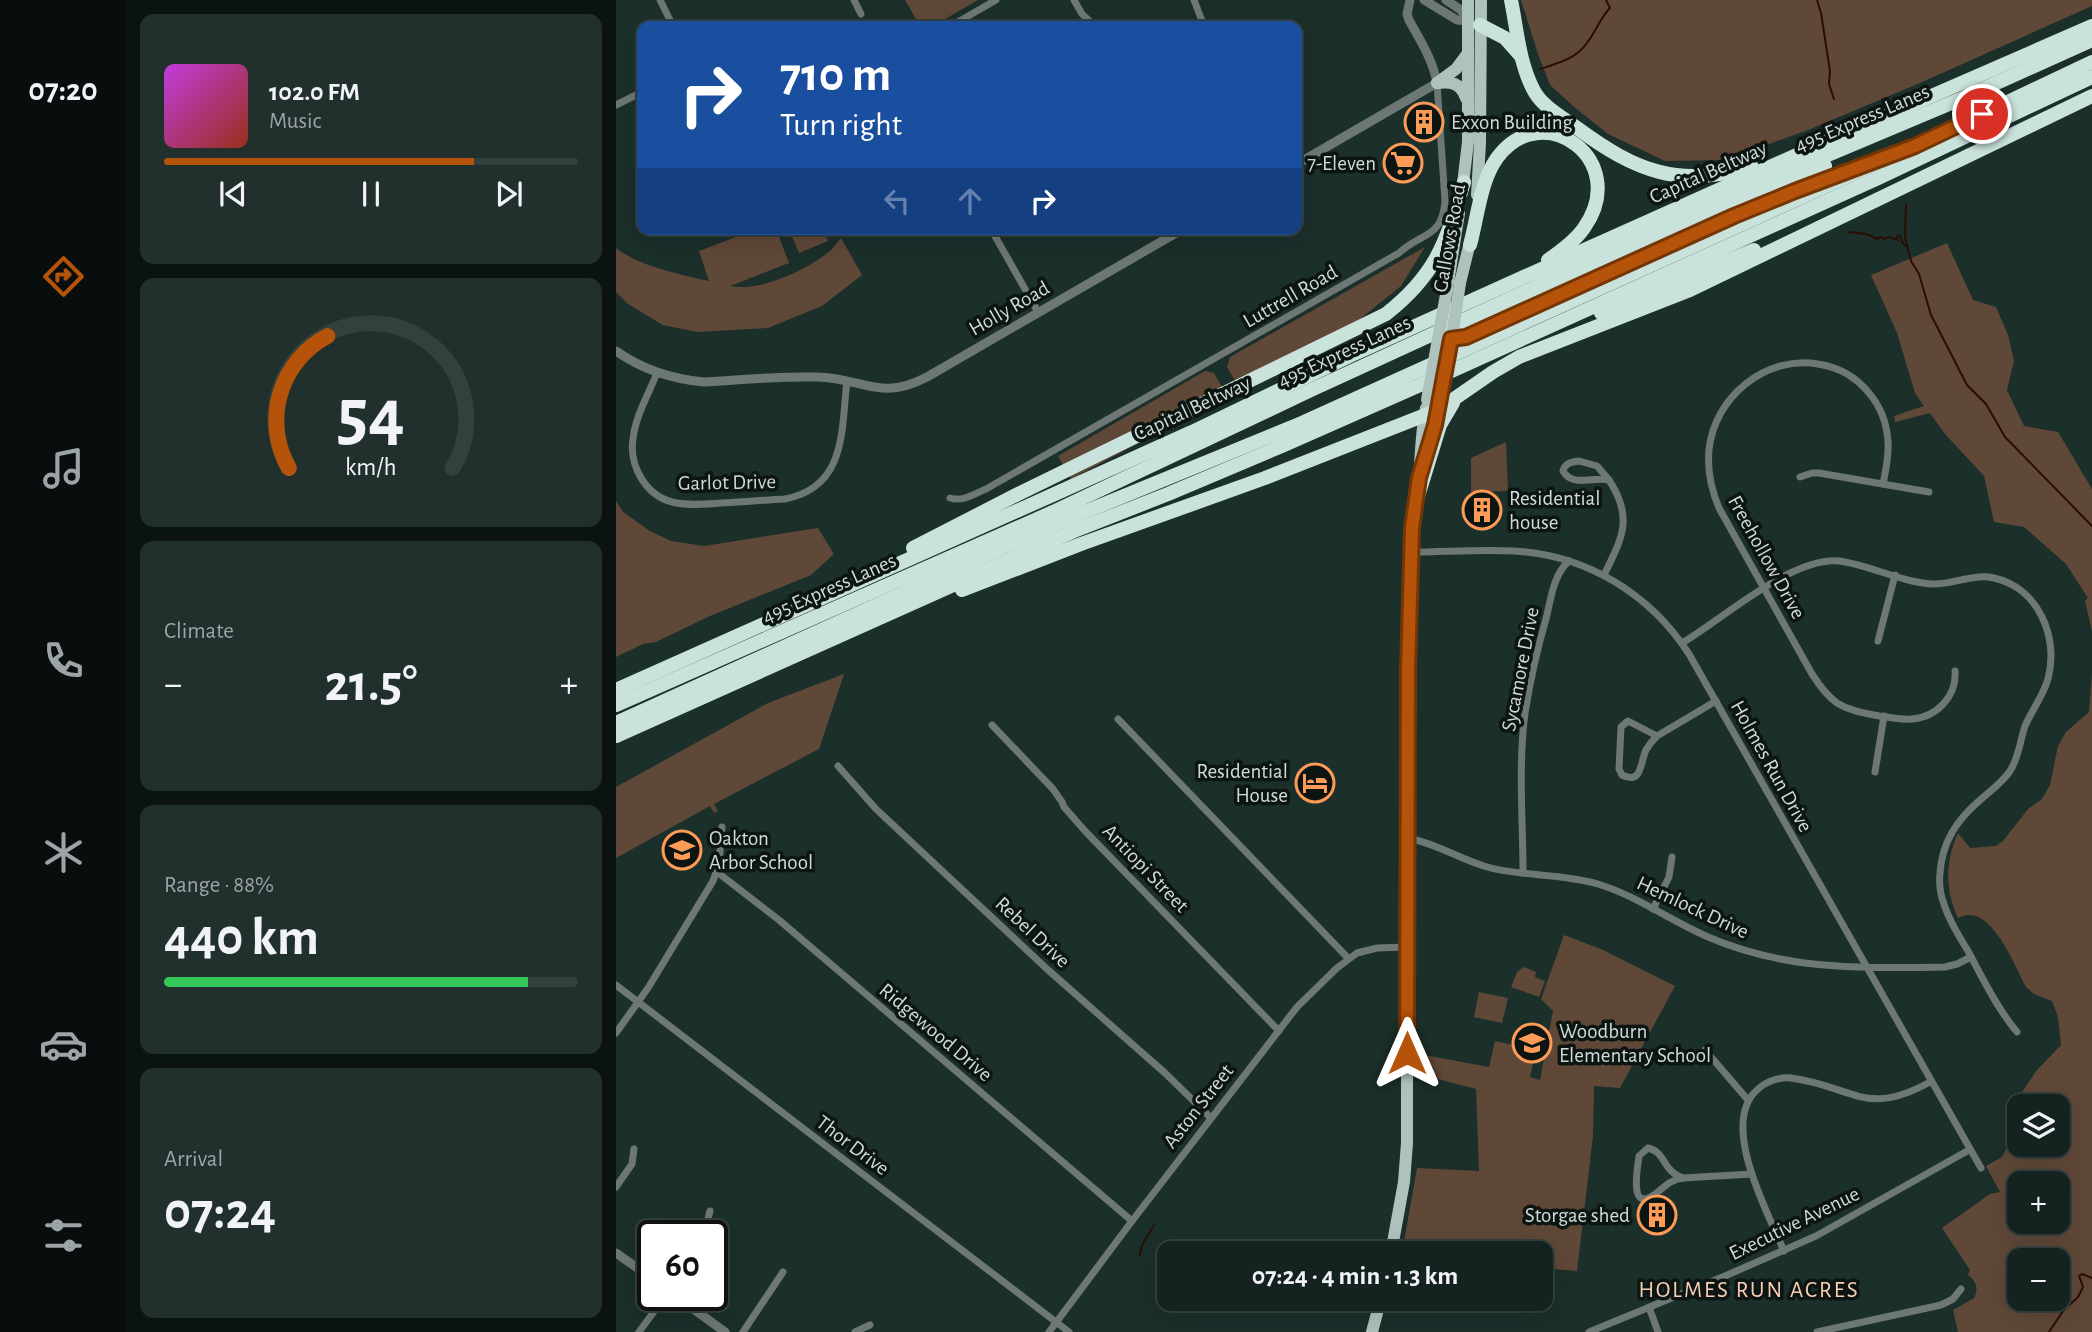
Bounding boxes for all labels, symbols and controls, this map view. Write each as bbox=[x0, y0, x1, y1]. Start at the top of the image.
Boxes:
icon: right bbox=[665, 49, 756, 140]
text: 710 m bbox=[780, 51, 891, 100]
text: 07:20 bbox=[28, 74, 98, 106]
text: 102.0 FM bbox=[269, 79, 360, 105]
street label: 495 Express Lanes bbox=[1792, 81, 1933, 156]
pin bbox=[1952, 84, 2012, 144]
icon: arrive bbox=[1963, 95, 2001, 133]
building icon: Exxon Building bbox=[1403, 101, 1445, 143]
text: Turn right bbox=[780, 109, 902, 141]
text: Music bbox=[269, 110, 321, 133]
place label: Exxon Building bbox=[1451, 112, 1574, 133]
street label: Capital Beltway bbox=[1646, 137, 1770, 208]
supermarket icon: 7-Eleven bbox=[1382, 142, 1424, 184]
place label: 7-Eleven bbox=[1307, 153, 1376, 174]
icon: previous bbox=[214, 175, 252, 213]
icon: pause bbox=[352, 175, 390, 213]
icon: next bbox=[490, 175, 528, 213]
icon: left bbox=[878, 182, 916, 220]
icon: ahead bbox=[951, 182, 989, 220]
icon: right bbox=[1024, 182, 1062, 220]
street label: Gallows Road bbox=[1430, 182, 1469, 294]
icon: directions bbox=[39, 252, 88, 301]
street label: Luttrell Road bbox=[1240, 261, 1341, 332]
street label: Holly Road bbox=[966, 277, 1053, 340]
street label: 495 Express Lanes bbox=[1275, 312, 1414, 391]
street label: Capital Beltway bbox=[1131, 372, 1254, 445]
text: 54 bbox=[337, 381, 405, 454]
icon: music bbox=[39, 444, 88, 493]
text: km/h bbox=[345, 455, 397, 480]
street label: Garlot Drive bbox=[678, 471, 776, 494]
place label: Residential house bbox=[1509, 488, 1601, 533]
building icon: Residential house bbox=[1461, 489, 1503, 531]
street label: Freehollow Drive bbox=[1724, 492, 1809, 622]
street label: 495 Express Lanes bbox=[759, 550, 899, 627]
street label: Sycamore Drive bbox=[1498, 605, 1543, 733]
text: Climate bbox=[164, 620, 234, 643]
icon: phone bbox=[39, 636, 88, 685]
text: 21.5° bbox=[325, 658, 417, 710]
text: − bbox=[164, 666, 182, 704]
text: + bbox=[560, 666, 578, 704]
street label: Holmes Run Drive bbox=[1727, 697, 1816, 836]
place label: Residential House bbox=[1197, 761, 1288, 806]
hotel icon: Residential House bbox=[1294, 762, 1336, 804]
street label: Antiopi Street bbox=[1099, 820, 1193, 917]
icon: climate bbox=[39, 828, 88, 877]
place label: Oakton Arbor School bbox=[709, 828, 813, 873]
school or university icon: Oakton Arbor School bbox=[661, 829, 703, 871]
street label: Hemlock Drive bbox=[1634, 872, 1752, 942]
text: Range · 88% bbox=[164, 874, 274, 897]
street label: Rebel Drive bbox=[991, 893, 1074, 972]
text: 440 km bbox=[164, 912, 319, 964]
street label: Ridgewood Drive bbox=[875, 979, 996, 1085]
position arrow bbox=[1370, 1016, 1444, 1090]
icon: car bbox=[39, 1020, 88, 1069]
place label: Woodburn Elementary School bbox=[1559, 1021, 1711, 1066]
school or university icon: Woodburn Elementary School bbox=[1511, 1022, 1553, 1064]
street label: Aston Street bbox=[1159, 1060, 1238, 1152]
map controls bbox=[2007, 1094, 2070, 1311]
button: layers bbox=[2007, 1094, 2070, 1157]
street label: Thor Drive bbox=[812, 1111, 893, 1179]
text: Arrival bbox=[164, 1148, 223, 1171]
button: + bbox=[2007, 1171, 2070, 1234]
street label: Executive Avenue bbox=[1726, 1183, 1863, 1264]
text: 07:24 bbox=[164, 1186, 276, 1238]
building icon: Storgae shed bbox=[1636, 1194, 1678, 1236]
place label: Storgae shed bbox=[1525, 1205, 1630, 1226]
icon: filters bbox=[39, 1211, 88, 1260]
speed limit sign: 60 bbox=[637, 1220, 728, 1311]
button: − bbox=[2007, 1248, 2070, 1311]
text: 07:24 · 4 min · 1.3 km bbox=[1252, 1263, 1458, 1289]
district label: HOLMES RUN ACRES bbox=[1638, 1279, 1860, 1302]

